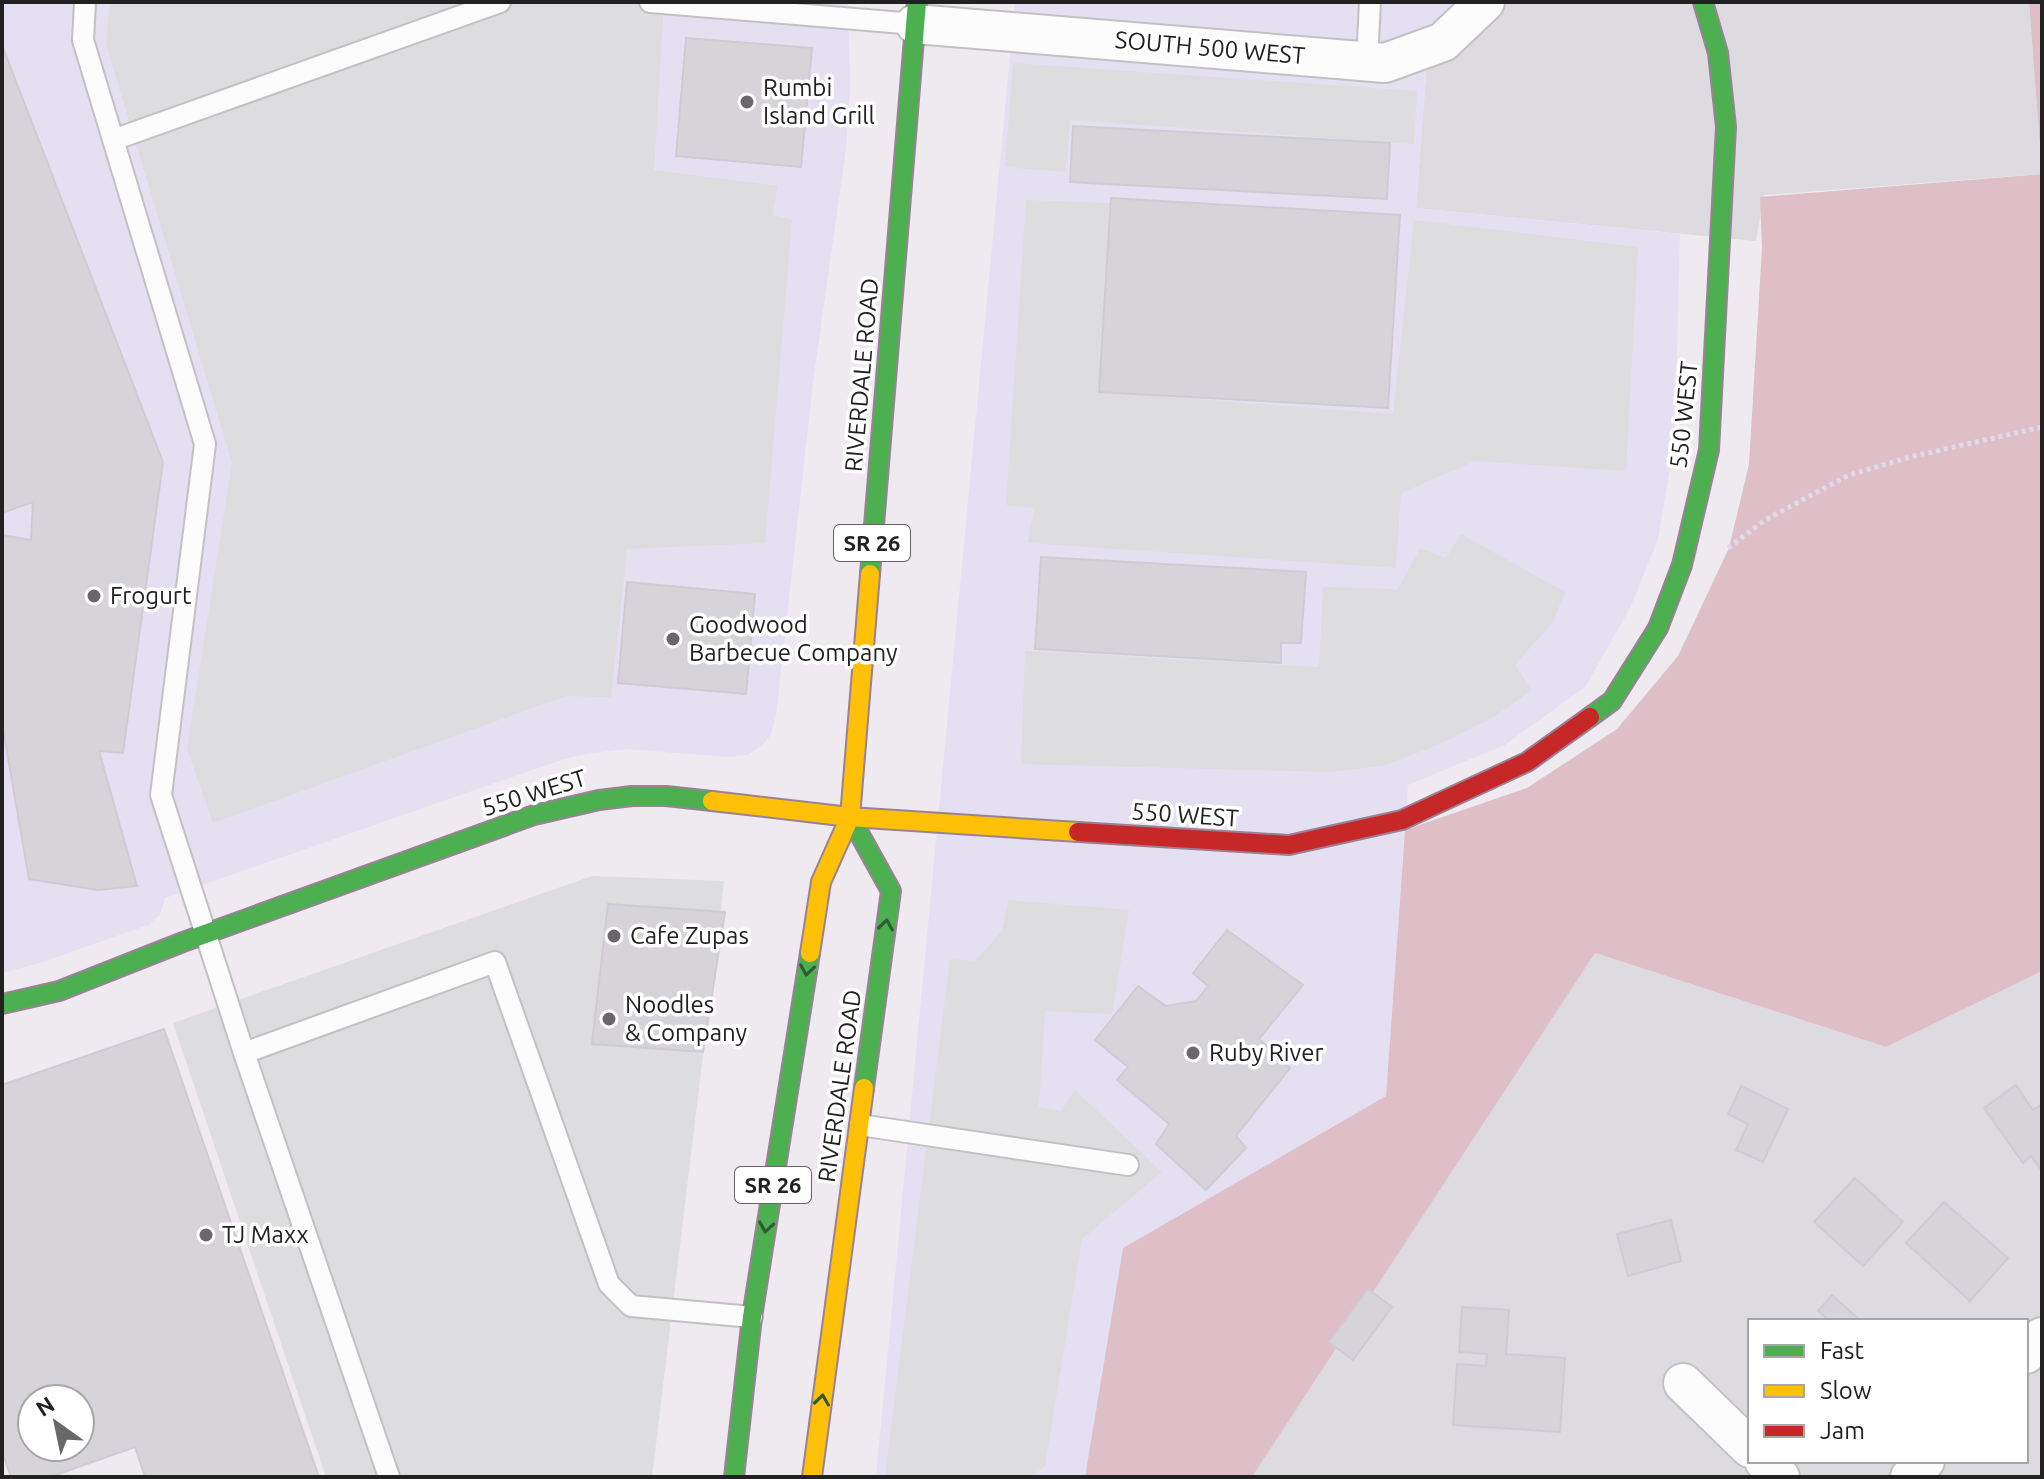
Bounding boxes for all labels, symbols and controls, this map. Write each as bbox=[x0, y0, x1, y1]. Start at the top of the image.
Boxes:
street label: SOUTH 500 WEST bbox=[1114, 26, 1306, 69]
place label: Rumbi Island Grill bbox=[763, 74, 875, 129]
marker: Rumbi Island Grill bbox=[738, 93, 756, 111]
street label: RIVERDALE ROAD bbox=[840, 277, 883, 473]
street label: 550 WEST bbox=[1664, 360, 1703, 470]
road number: SR 26 bbox=[834, 525, 910, 561]
place label: Frogurt bbox=[110, 582, 192, 609]
marker: Frogurt bbox=[85, 587, 103, 605]
place label: Goodwood Barbecue Company bbox=[689, 611, 898, 666]
marker: Goodwood Barbecue Company bbox=[664, 630, 682, 648]
street label: 550 WEST bbox=[478, 764, 589, 821]
street label: 550 WEST bbox=[1130, 797, 1240, 832]
one-way arrow bbox=[877, 918, 894, 932]
place label: Cafe Zupas bbox=[630, 922, 749, 949]
marker: Cafe Zupas bbox=[605, 927, 623, 945]
one-way arrow bbox=[799, 963, 816, 977]
street label: RIVERDALE ROAD bbox=[813, 988, 866, 1184]
place label: Noodles & Company bbox=[625, 991, 748, 1046]
marker: Noodles & Company bbox=[600, 1010, 618, 1028]
place label: Ruby River bbox=[1209, 1039, 1323, 1066]
marker: Ruby River bbox=[1184, 1044, 1202, 1062]
road number: SR 26 bbox=[735, 1167, 811, 1203]
one-way arrow bbox=[758, 1220, 775, 1234]
place label: TJ Maxx bbox=[222, 1221, 309, 1248]
marker: TJ Maxx bbox=[197, 1226, 215, 1244]
legend bbox=[1748, 1319, 2028, 1463]
text: Fast bbox=[1820, 1337, 1864, 1364]
text: Slow bbox=[1820, 1377, 1872, 1404]
north arrow bbox=[16, 1383, 96, 1463]
text: N bbox=[31, 1391, 59, 1421]
one-way arrow bbox=[813, 1393, 830, 1407]
text: Jam bbox=[1820, 1417, 1865, 1444]

